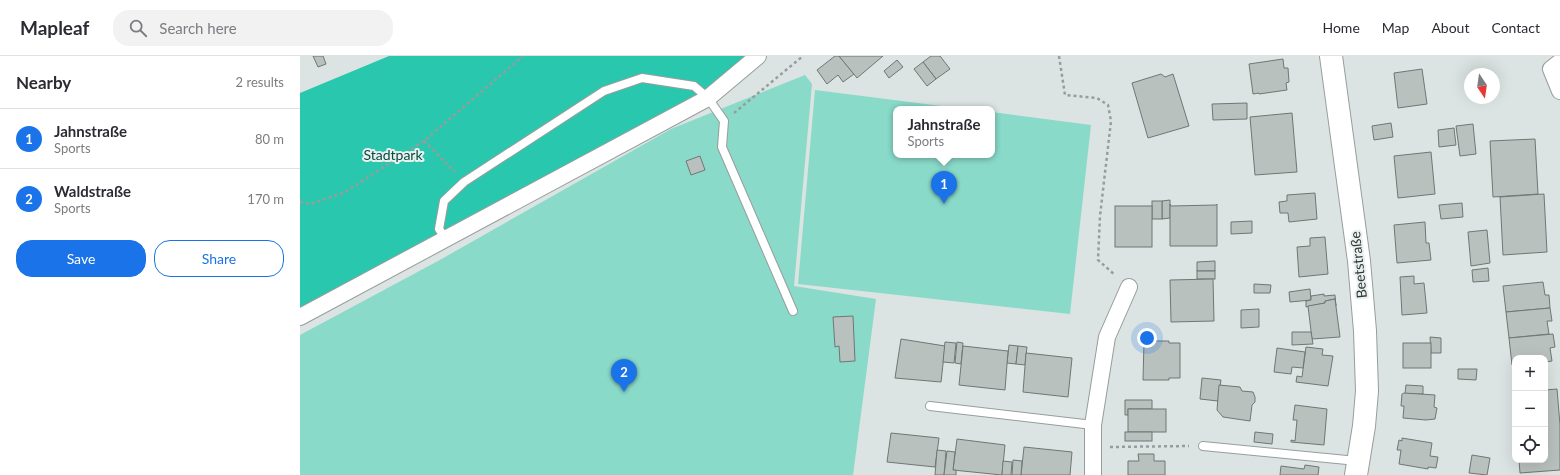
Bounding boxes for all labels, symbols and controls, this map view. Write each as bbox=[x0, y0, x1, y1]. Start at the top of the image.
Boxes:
search box bbox=[113, 10, 393, 46]
text: Mapleaf bbox=[20, 16, 89, 39]
icon: search bbox=[127, 17, 149, 39]
text: Search here bbox=[159, 19, 237, 37]
text: Home bbox=[1322, 19, 1360, 36]
text: Map bbox=[1382, 19, 1409, 36]
text: About bbox=[1431, 19, 1469, 36]
text: Contact bbox=[1491, 19, 1540, 36]
north arrow bbox=[1464, 68, 1500, 104]
text: Nearby bbox=[16, 72, 71, 93]
text: 2 results bbox=[236, 74, 284, 90]
popup bbox=[893, 106, 995, 158]
text: Jahnstraße bbox=[907, 115, 981, 133]
text: Jahnstraße bbox=[54, 122, 127, 140]
text: 1 bbox=[25, 131, 33, 147]
text: 80 m bbox=[255, 131, 284, 147]
text: Sports bbox=[907, 133, 944, 149]
text: Sports bbox=[54, 140, 91, 156]
park label: Stadtpark bbox=[363, 146, 423, 163]
pin: 1 bbox=[931, 171, 957, 204]
text: Waldstraße bbox=[54, 182, 131, 200]
text: 2 bbox=[25, 191, 33, 207]
text: 170 m bbox=[247, 191, 284, 207]
text: Sports bbox=[54, 200, 91, 216]
street label: Beetstraße bbox=[1346, 231, 1370, 299]
button: Save bbox=[16, 240, 146, 277]
button: Share bbox=[154, 240, 284, 277]
your location bbox=[1137, 328, 1157, 348]
map controls bbox=[1512, 355, 1548, 463]
button: + bbox=[1512, 355, 1548, 391]
pin: 2 bbox=[611, 359, 637, 392]
button: − bbox=[1512, 391, 1548, 427]
button: locate bbox=[1512, 427, 1548, 463]

